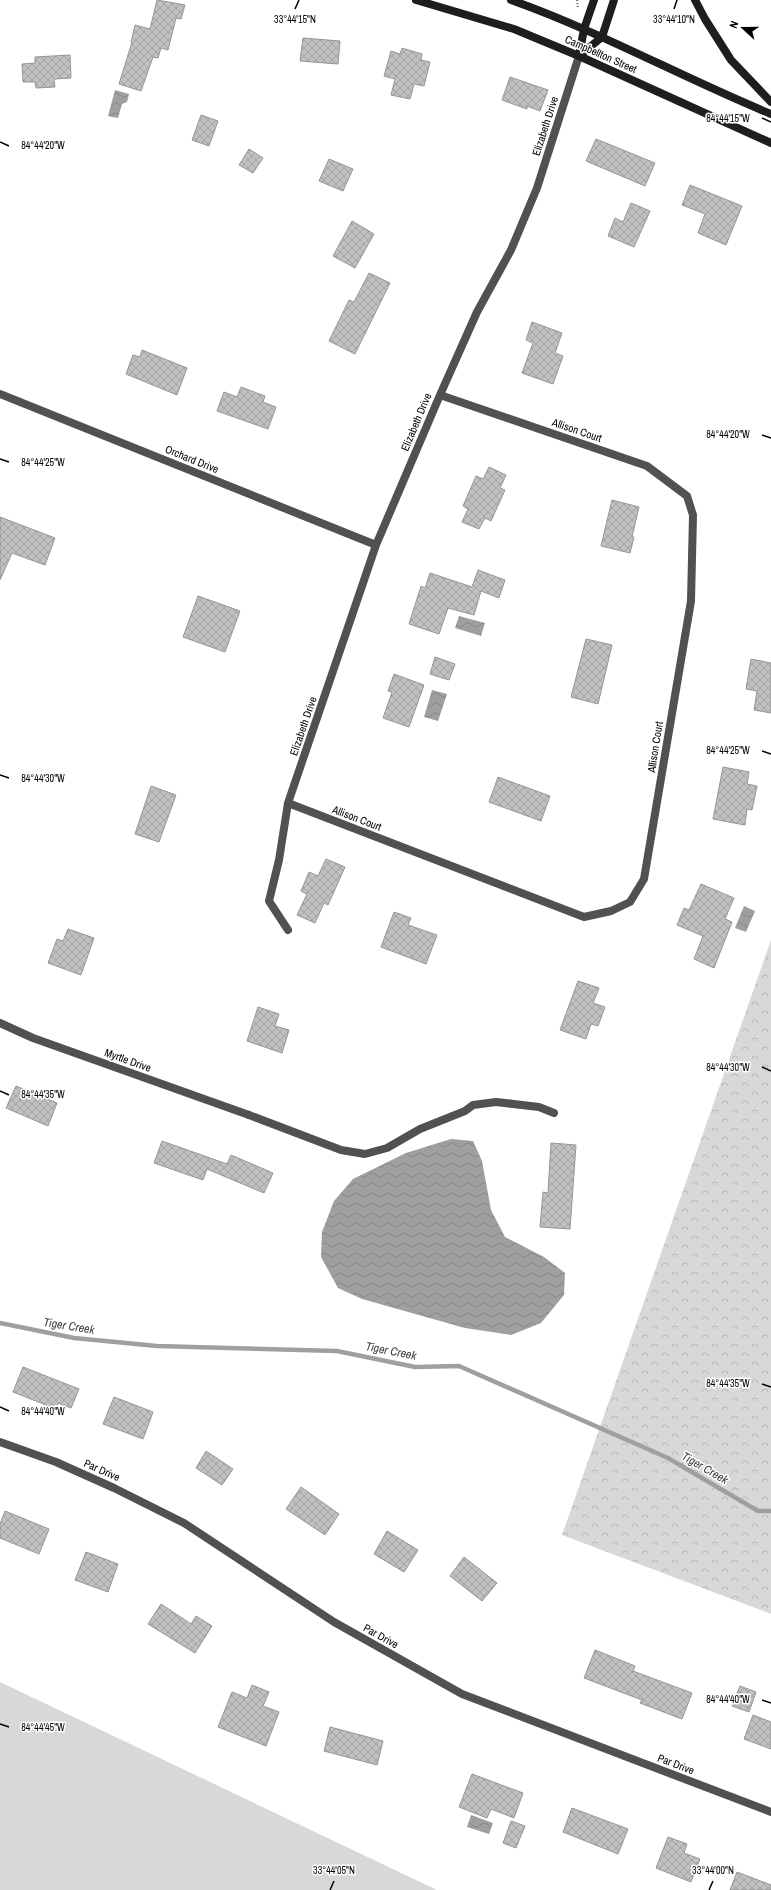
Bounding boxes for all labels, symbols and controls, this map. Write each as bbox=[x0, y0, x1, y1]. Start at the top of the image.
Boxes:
north arrow bbox=[723, 8, 763, 48]
text: 33°44'15"N bbox=[274, 13, 316, 26]
text: 33°44'10"N bbox=[653, 13, 695, 26]
text: N bbox=[726, 19, 741, 30]
street label: Campbellton Street bbox=[563, 32, 640, 76]
street label: Elizabeth Drive bbox=[529, 95, 561, 157]
text: 84°44'15"W bbox=[706, 112, 750, 125]
text: 84°44'20"W bbox=[21, 139, 65, 152]
street label: Elizabeth Drive bbox=[398, 391, 434, 453]
street label: Allison Court bbox=[549, 415, 604, 445]
text: 84°44'20"W bbox=[706, 428, 750, 441]
street label: Orchard Drive bbox=[163, 442, 221, 476]
text: 84°44'25"W bbox=[21, 456, 65, 469]
street label: Elizabeth Drive bbox=[286, 695, 320, 757]
street label: Allison Court bbox=[644, 720, 666, 775]
text: 84°44'25"W bbox=[706, 744, 750, 757]
text: 84°44'30"W bbox=[21, 772, 65, 785]
street label: Allison Court bbox=[329, 802, 384, 834]
street label: Myrtle Drive bbox=[103, 1045, 153, 1075]
text: 84°44'30"W bbox=[706, 1061, 750, 1074]
text: 84°44'35"W bbox=[21, 1088, 65, 1101]
water label: Tiger Creek bbox=[42, 1314, 97, 1338]
water label: Tiger Creek bbox=[364, 1338, 419, 1364]
text: 84°44'35"W bbox=[706, 1377, 750, 1390]
text: 84°44'40"W bbox=[21, 1405, 65, 1418]
water label: Tiger Creek bbox=[679, 1448, 732, 1488]
street label: Par Drive bbox=[82, 1456, 122, 1484]
street label: Par Drive bbox=[361, 1621, 401, 1651]
text: 84°44'40"W bbox=[706, 1693, 750, 1706]
text: 84°44'45"W bbox=[21, 1721, 65, 1734]
street label: Par Drive bbox=[656, 1751, 696, 1777]
text: 33°44'05"N bbox=[313, 1864, 355, 1877]
text: 33°44'00"N bbox=[692, 1864, 734, 1877]

